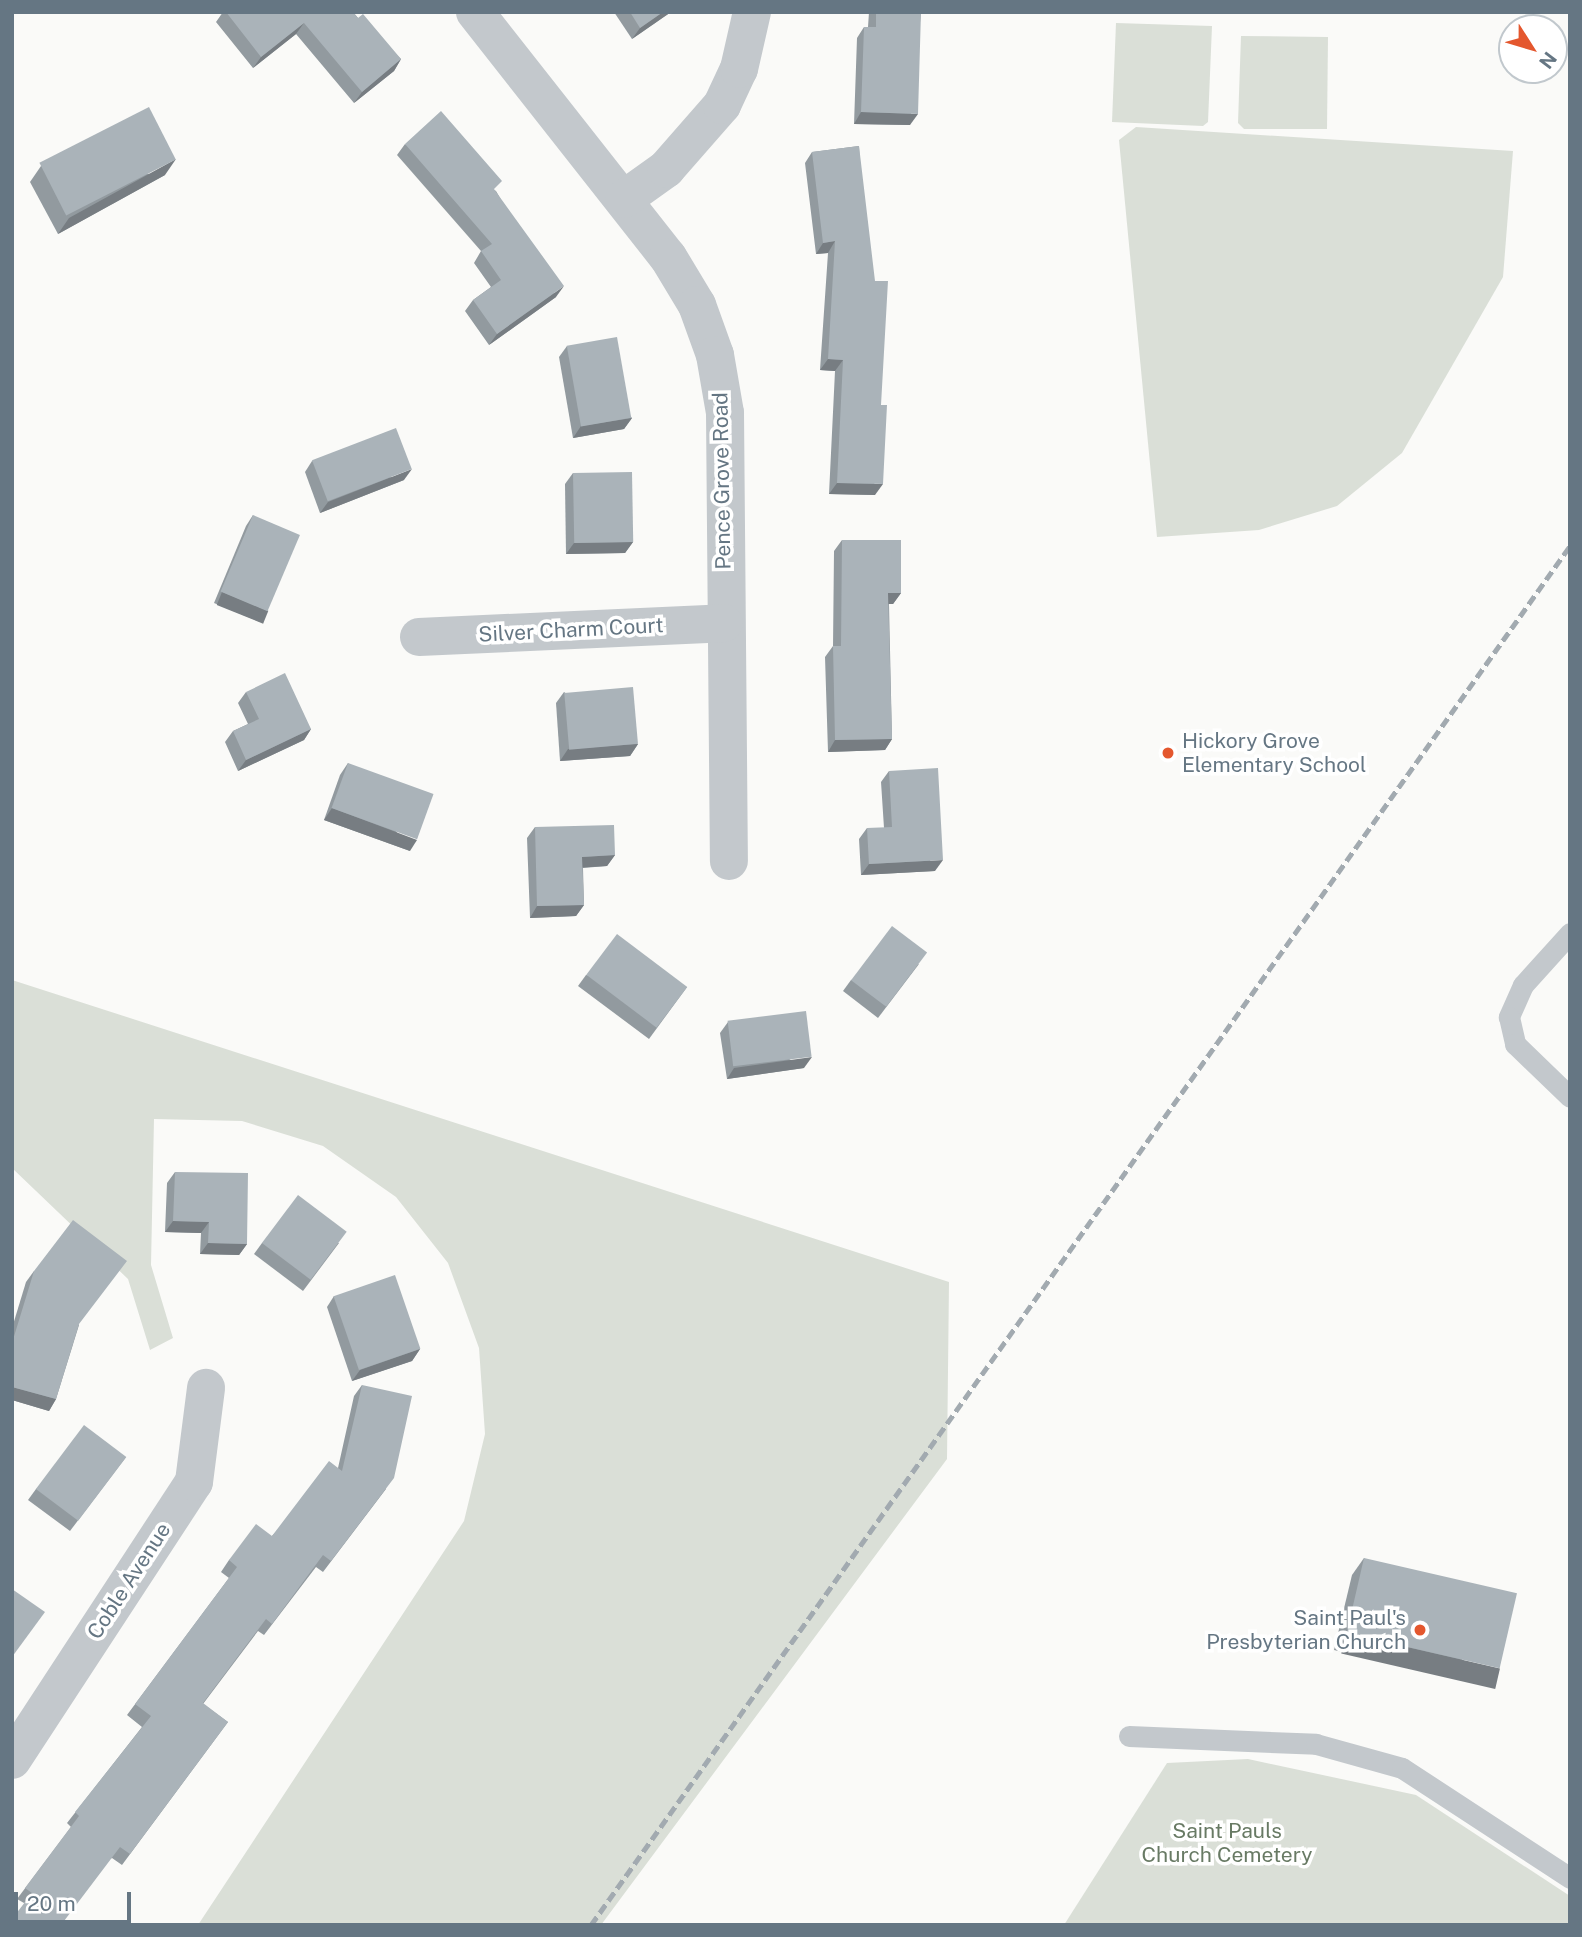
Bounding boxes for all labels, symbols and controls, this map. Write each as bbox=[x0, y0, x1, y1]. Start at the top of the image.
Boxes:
north arrow bbox=[1498, 14, 1568, 84]
text: N bbox=[1535, 48, 1561, 73]
street label: Pence Grove Road bbox=[708, 392, 736, 570]
street label: Silver Charm Court bbox=[478, 613, 664, 647]
place label: Hickory Grove Elementary School bbox=[1182, 728, 1366, 778]
marker: Hickory Grove Elementary School bbox=[1160, 745, 1176, 761]
street label: Coble Avenue bbox=[82, 1518, 176, 1644]
place label: Saint Paul's Presbyterian Church bbox=[1206, 1605, 1406, 1655]
marker: Saint Paul's Presbyterian Church bbox=[1412, 1622, 1428, 1638]
park label: Saint Pauls Church Cemetery bbox=[1142, 1818, 1312, 1868]
scale bar bbox=[18, 1878, 135, 1922]
text: 20 m bbox=[27, 1891, 76, 1916]

